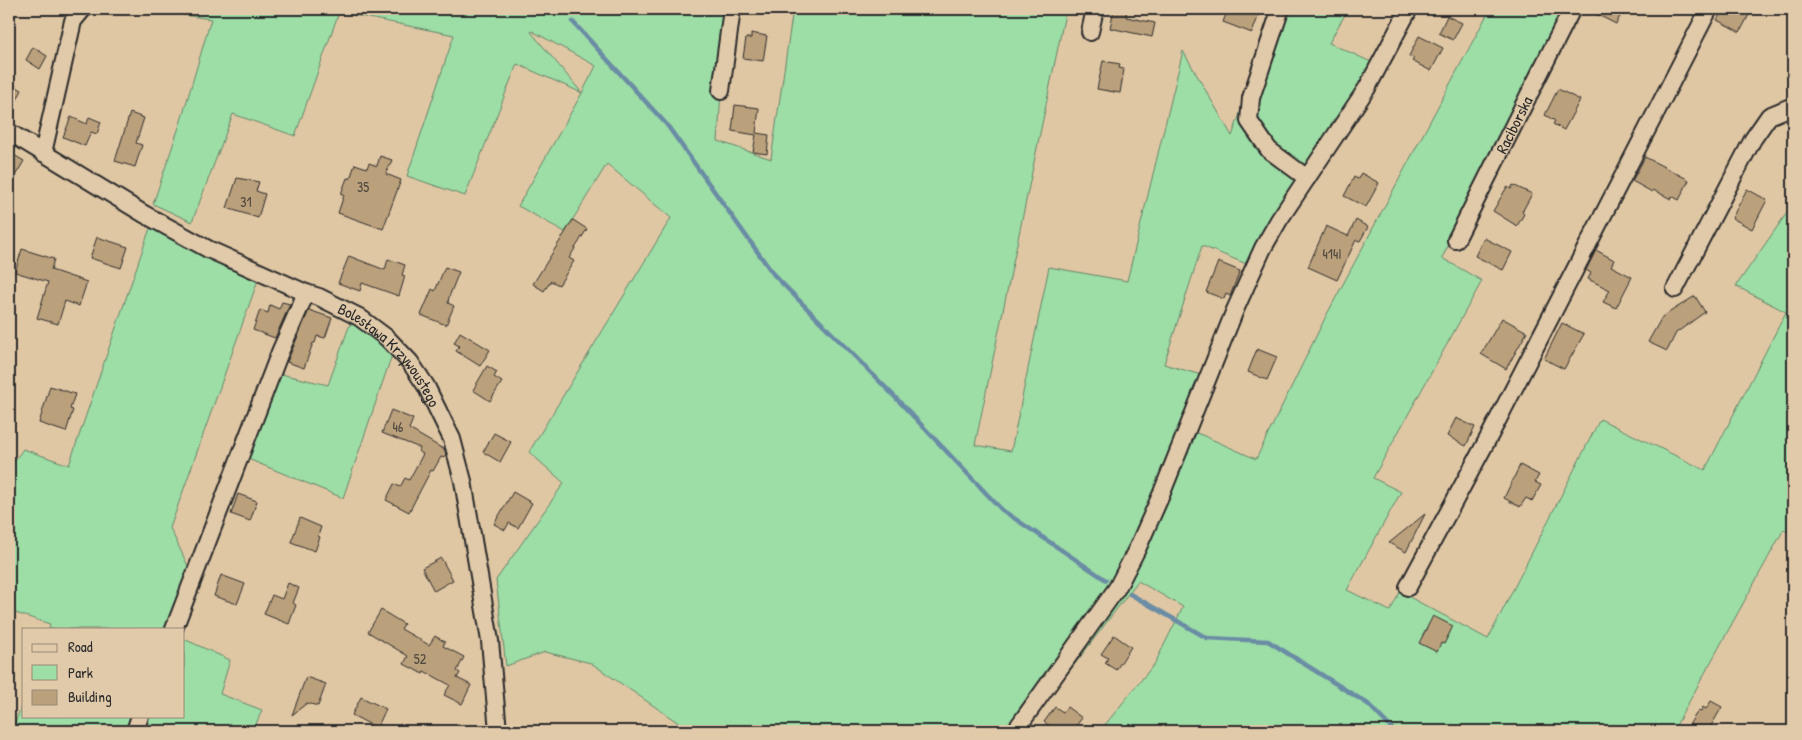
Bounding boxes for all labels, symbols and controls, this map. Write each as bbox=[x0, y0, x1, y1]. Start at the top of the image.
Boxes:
street label: Raciborska bbox=[1490, 92, 1538, 157]
house number: 35 bbox=[357, 177, 369, 196]
house number: 31 bbox=[240, 192, 252, 211]
house number: 414I bbox=[1323, 244, 1341, 263]
street label: Bolesława Krzywoustego bbox=[334, 297, 446, 411]
house number: 46 bbox=[393, 417, 404, 436]
legend bbox=[22, 628, 185, 718]
text: Road bbox=[68, 636, 93, 657]
house number: 52 bbox=[414, 649, 427, 668]
text: Park bbox=[68, 662, 93, 683]
text: Building bbox=[68, 686, 112, 707]

